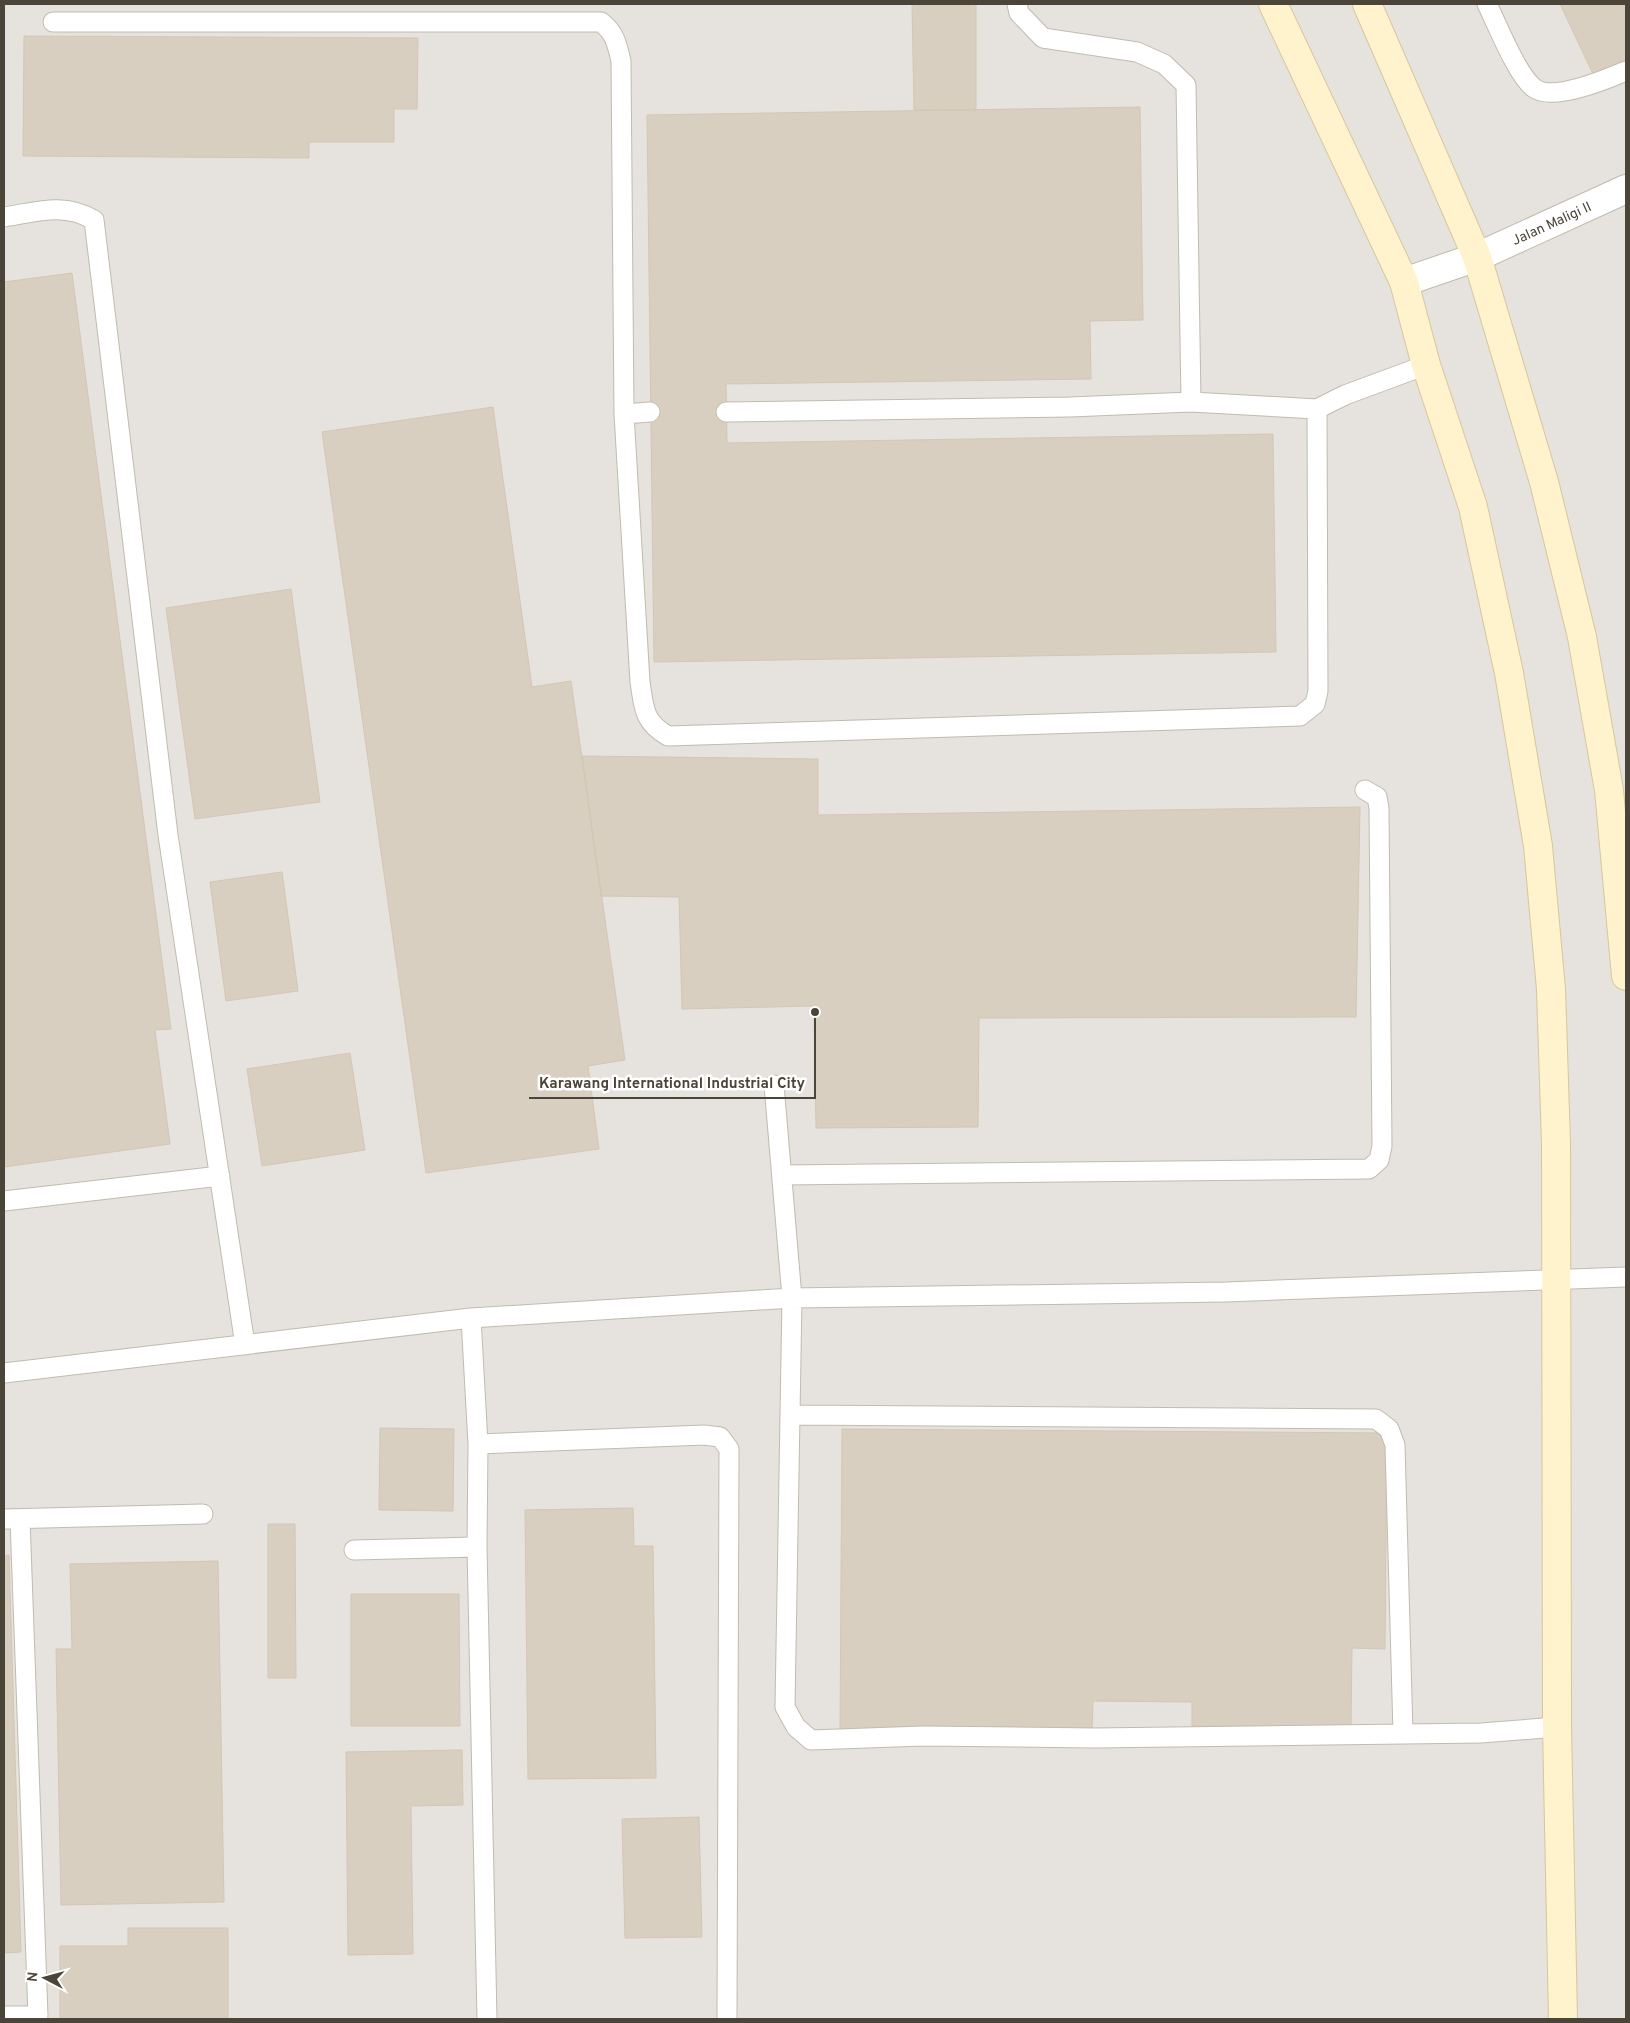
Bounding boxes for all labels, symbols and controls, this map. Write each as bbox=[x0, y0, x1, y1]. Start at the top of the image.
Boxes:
street label: Jalan Maligi II bbox=[1510, 199, 1595, 250]
callout: Karawang International Industrial City bbox=[529, 1068, 815, 1098]
text: Karawang International Industrial City bbox=[539, 1075, 805, 1094]
north arrow bbox=[20, 1953, 70, 2003]
text: N bbox=[25, 1971, 43, 1983]

